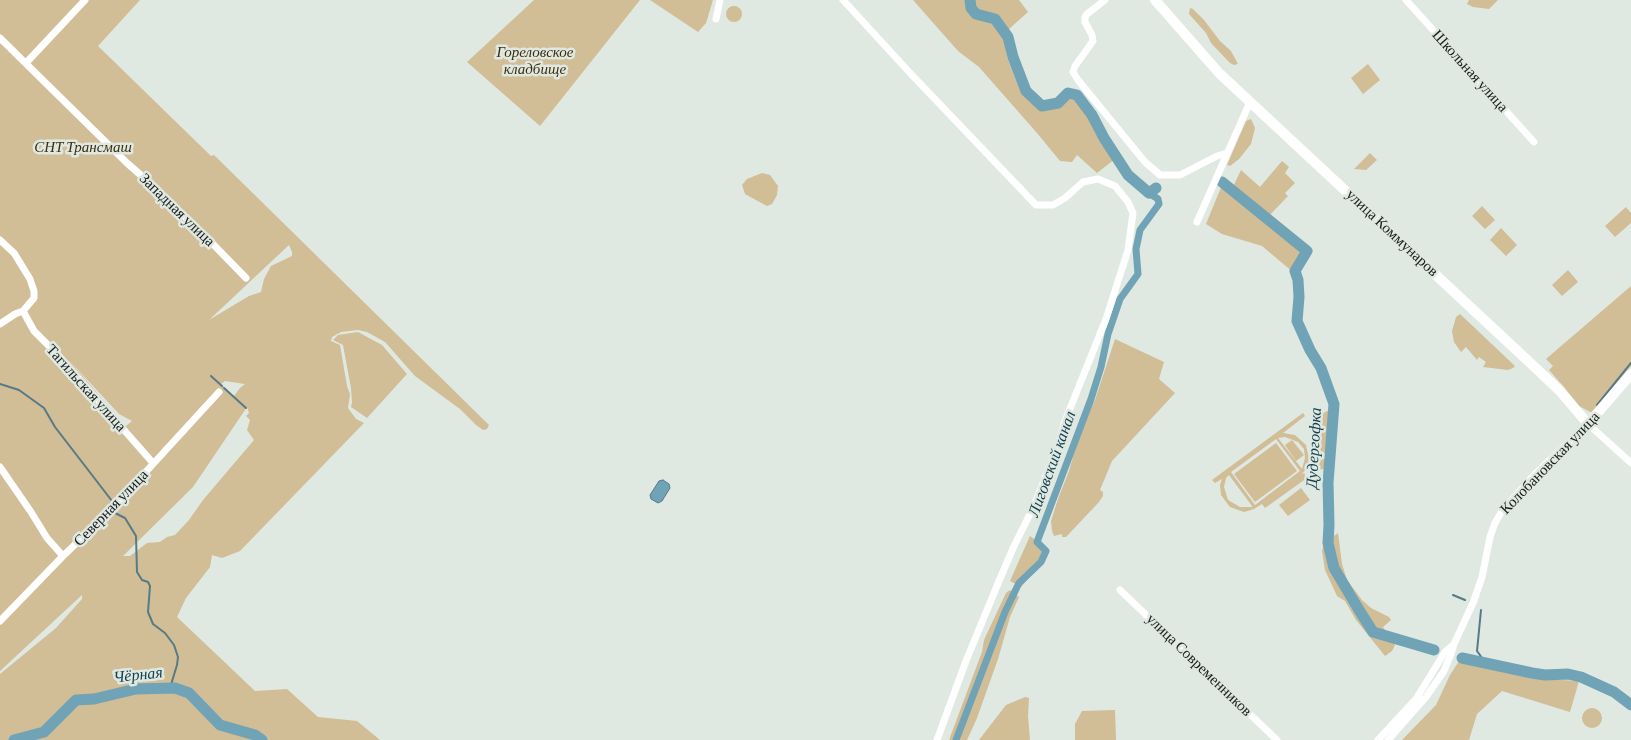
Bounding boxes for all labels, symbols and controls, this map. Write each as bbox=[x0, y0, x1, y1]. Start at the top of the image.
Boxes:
street label: Школьная улица bbox=[1428, 26, 1512, 116]
park label: Гореловское кладбище bbox=[497, 43, 573, 78]
park label: СНТ Трансмаш bbox=[34, 138, 132, 156]
street label: Западная улица bbox=[136, 170, 218, 250]
street label: улица Коммунаров bbox=[1342, 186, 1442, 280]
street label: Тагильская улица bbox=[42, 341, 130, 435]
water label: Дудергофка bbox=[1302, 407, 1326, 489]
water label: Лиговский канал bbox=[1024, 408, 1080, 520]
street label: Колобановская улица bbox=[1496, 408, 1604, 518]
street label: Северная улица bbox=[70, 466, 152, 550]
street label: улица Современников bbox=[1142, 610, 1256, 720]
water label: Чёрная bbox=[112, 663, 164, 687]

